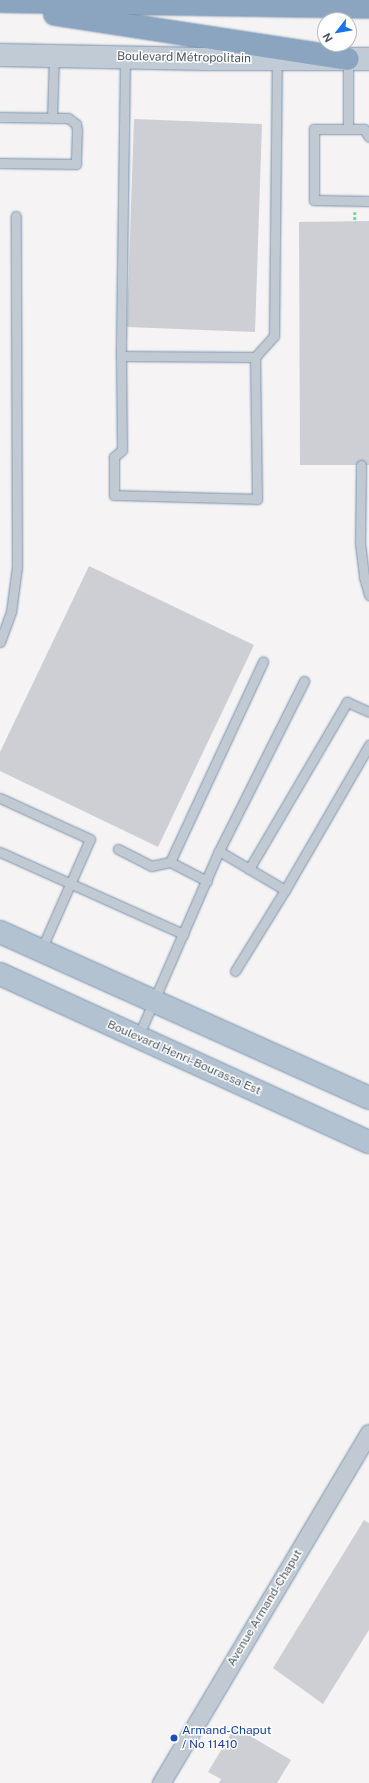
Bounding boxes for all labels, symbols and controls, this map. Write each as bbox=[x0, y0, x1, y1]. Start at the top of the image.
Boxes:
north arrow bbox=[317, 12, 357, 52]
text: N bbox=[320, 31, 335, 44]
street label: Boulevard Métropolitain bbox=[117, 50, 251, 66]
street label: Boulevard Henri-Bourassa Est bbox=[105, 1018, 263, 1098]
street label: Avenue Armand-Chaput bbox=[224, 1547, 306, 1669]
place label: Armand-Chaput / No 11410 bbox=[182, 1724, 271, 1752]
marker: Armand-Chaput / No 11410 bbox=[169, 1733, 179, 1743]

